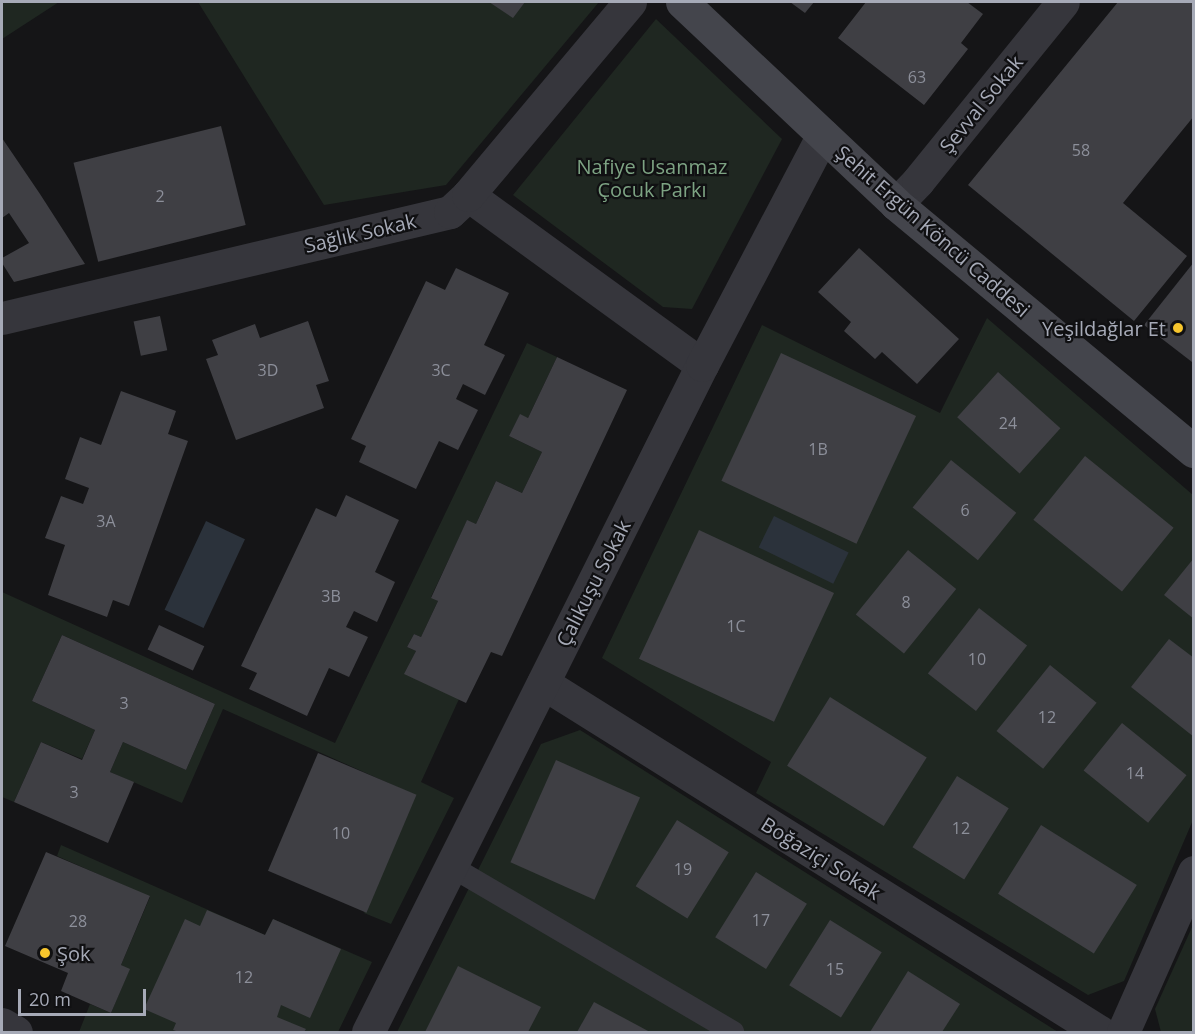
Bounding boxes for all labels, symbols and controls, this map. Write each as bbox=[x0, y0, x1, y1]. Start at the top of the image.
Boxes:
street label: Şevval Sokak bbox=[934, 50, 1028, 158]
house number: 63 bbox=[908, 67, 926, 87]
street label: Şehit Ergün Köncü Caddesi bbox=[831, 140, 1035, 322]
house number: 58 bbox=[1072, 140, 1090, 160]
park label: Nafiye Usanmaz Çocuk Parkı bbox=[577, 154, 727, 201]
house number: 2 bbox=[155, 186, 165, 206]
street label: Sağlık Sokak bbox=[302, 209, 418, 257]
place label: Yeşildağlar Et bbox=[1042, 316, 1166, 340]
marker: Yeşildağlar Et bbox=[1171, 321, 1185, 335]
house number: 3D bbox=[258, 360, 278, 380]
house number: 3C bbox=[431, 360, 451, 380]
house number: 24 bbox=[999, 413, 1017, 433]
house number: 1B bbox=[808, 439, 828, 459]
house number: 6 bbox=[960, 500, 970, 520]
house number: 3A bbox=[96, 511, 116, 531]
street label: Çalıkuşu Sokak bbox=[551, 516, 635, 650]
house number: 3B bbox=[321, 586, 341, 606]
house number: 8 bbox=[901, 592, 911, 612]
house number: 1C bbox=[726, 616, 746, 636]
house number: 10 bbox=[968, 649, 986, 669]
house number: 3 bbox=[119, 693, 129, 713]
house number: 12 bbox=[1038, 707, 1056, 727]
house number: 14 bbox=[1126, 763, 1144, 783]
house number: 3 bbox=[69, 782, 79, 802]
street label: Boğaziçi Sokak bbox=[757, 812, 885, 904]
house number: 12 bbox=[952, 818, 970, 838]
house number: 10 bbox=[332, 823, 350, 843]
house number: 19 bbox=[674, 859, 692, 879]
house number: 17 bbox=[752, 910, 770, 930]
house number: 28 bbox=[69, 911, 87, 931]
place label: Şok bbox=[57, 941, 91, 965]
marker: Şok bbox=[38, 946, 52, 960]
house number: 15 bbox=[826, 959, 844, 979]
house number: 12 bbox=[235, 967, 253, 987]
scale bar bbox=[21, 977, 148, 1015]
text: 20 m bbox=[29, 987, 71, 1011]

